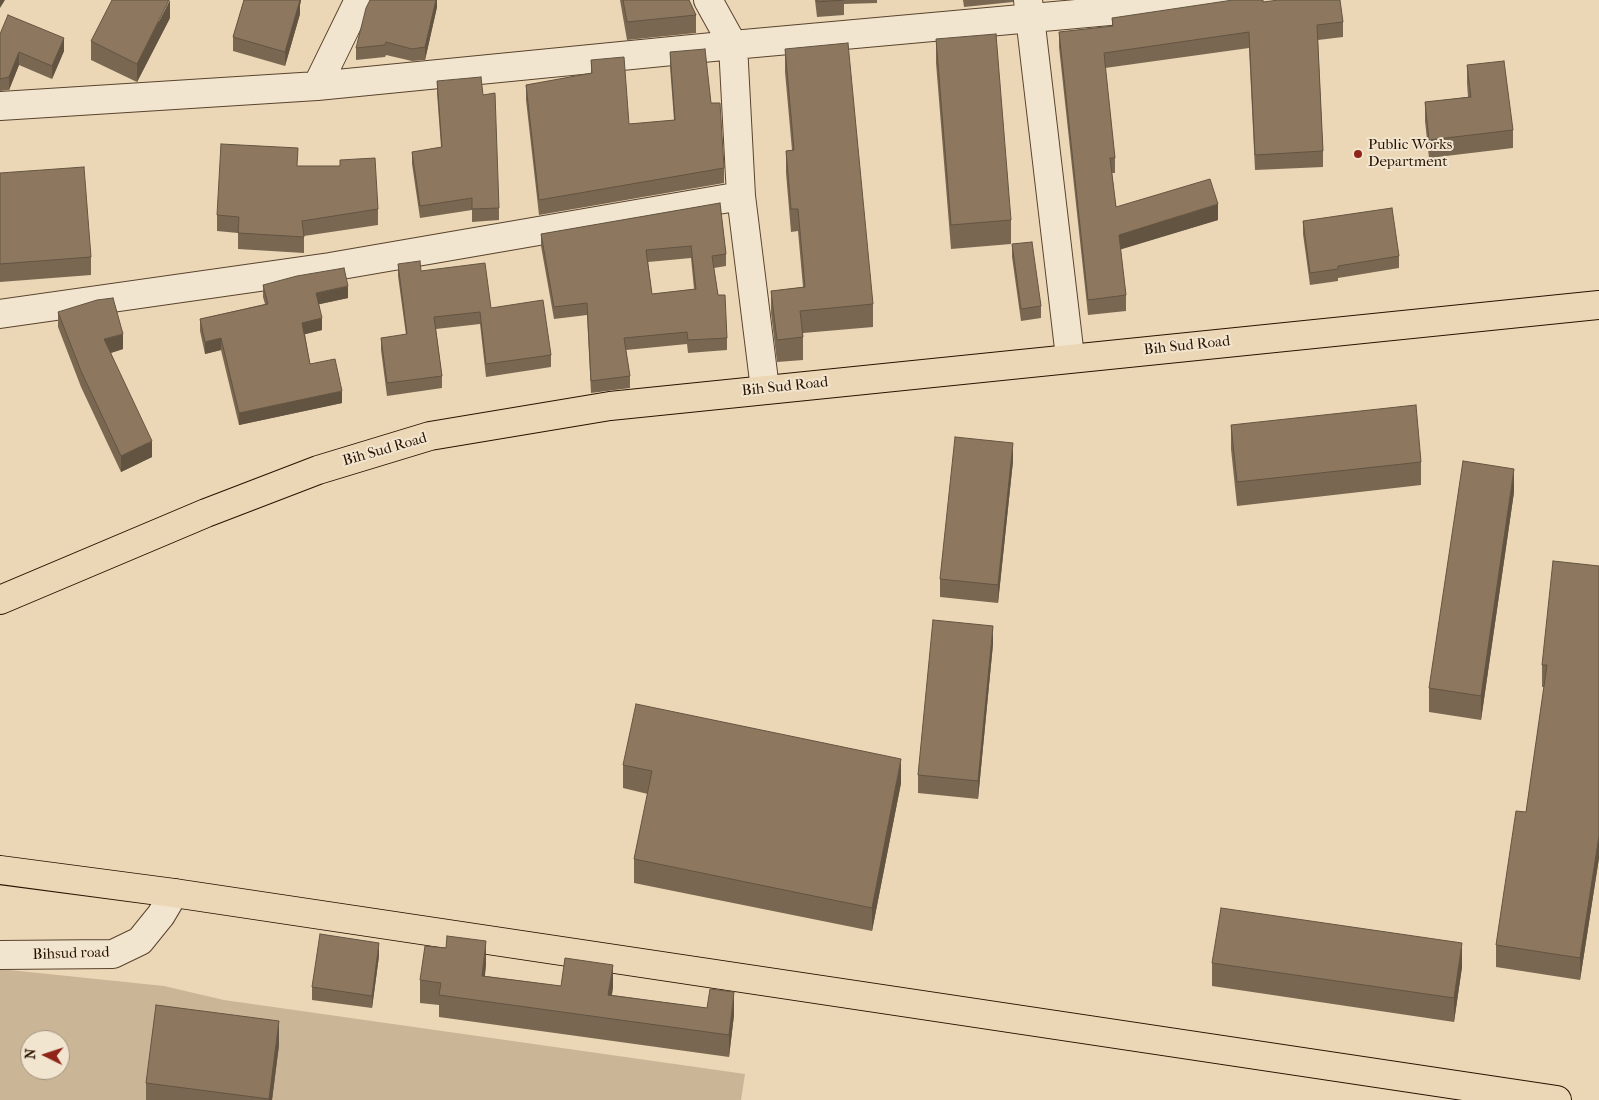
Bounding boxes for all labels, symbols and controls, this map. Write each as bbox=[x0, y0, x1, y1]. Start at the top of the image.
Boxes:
place label: Public Works Department bbox=[1368, 136, 1452, 171]
marker: Public Works Department bbox=[1352, 148, 1364, 160]
street label: Bih Sud Road bbox=[1143, 333, 1231, 359]
street label: Bih Sud Road bbox=[741, 374, 829, 400]
street label: Bih Sud Road bbox=[341, 429, 429, 471]
street label: Bihsud road bbox=[32, 944, 110, 964]
north arrow bbox=[20, 1030, 70, 1080]
text: N bbox=[22, 1048, 39, 1060]

